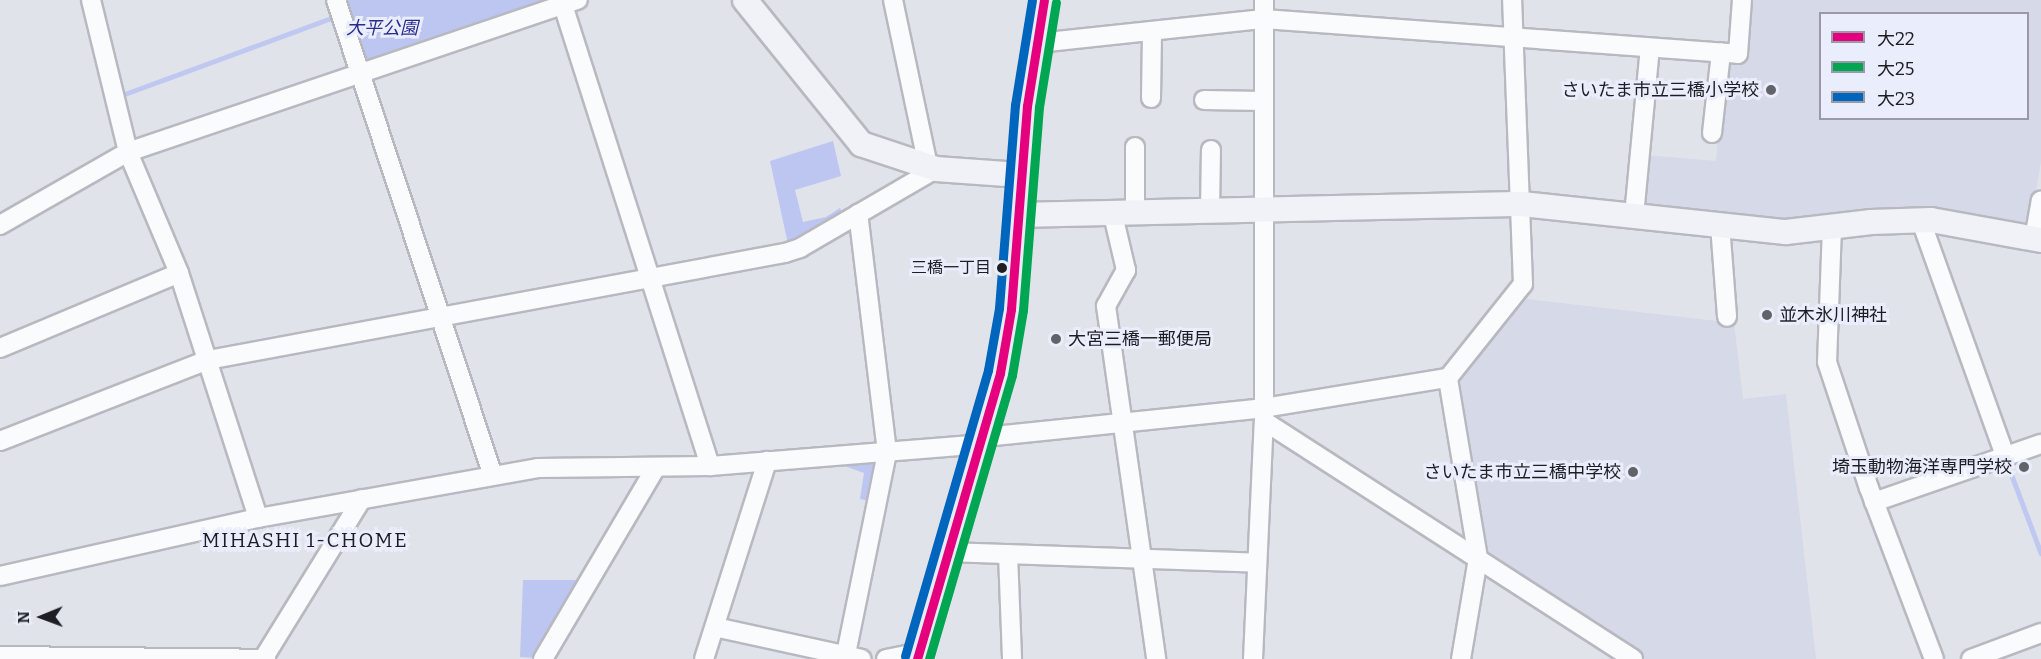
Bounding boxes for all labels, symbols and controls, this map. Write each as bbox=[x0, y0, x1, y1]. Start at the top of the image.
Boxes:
legend bbox=[1819, 12, 2029, 120]
park label: 大平公園 bbox=[346, 17, 418, 39]
text: 大22 bbox=[1877, 28, 1915, 50]
text: 大25 bbox=[1877, 58, 1914, 80]
place label: さいたま市立三橋小学校 bbox=[1561, 79, 1759, 101]
marker: さいたま市立三橋小学校 bbox=[1764, 83, 1778, 97]
text: 大23 bbox=[1877, 88, 1915, 110]
place label: 三橋一丁目 bbox=[911, 258, 991, 278]
marker: 三橋一丁目 bbox=[996, 262, 1008, 274]
place label: 並木氷川神社 bbox=[1779, 304, 1887, 326]
marker: 並木氷川神社 bbox=[1760, 308, 1774, 322]
place label: 大宮三橋一郵便局 bbox=[1068, 328, 1212, 350]
marker: 大宮三橋一郵便局 bbox=[1049, 332, 1063, 346]
place label: 埼玉動物海洋専門学校 bbox=[1832, 456, 2012, 478]
marker: 埼玉動物海洋専門学校 bbox=[2017, 460, 2031, 474]
place label: さいたま市立三橋中学校 bbox=[1423, 461, 1621, 483]
marker: さいたま市立三橋中学校 bbox=[1626, 465, 1640, 479]
district label: MIHASHI 1-CHOME bbox=[202, 528, 408, 552]
north arrow bbox=[12, 587, 72, 647]
text: N bbox=[14, 611, 33, 624]

